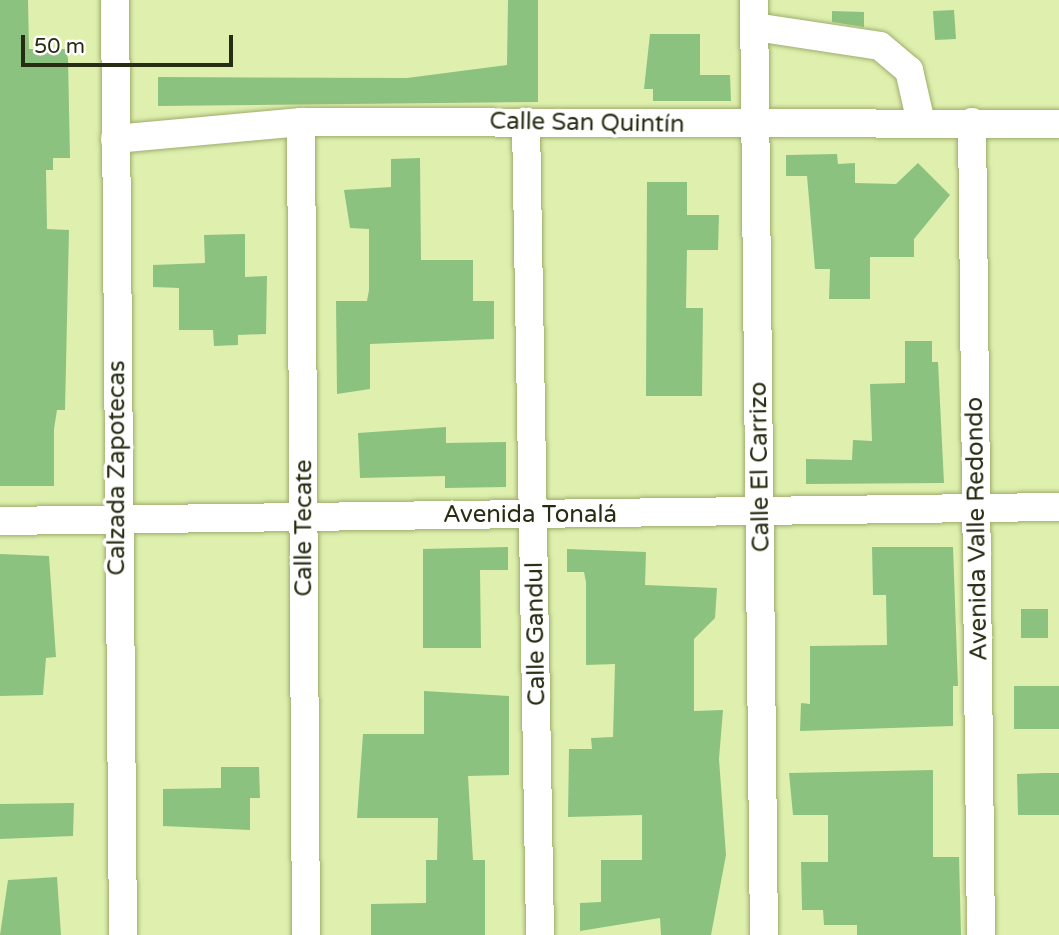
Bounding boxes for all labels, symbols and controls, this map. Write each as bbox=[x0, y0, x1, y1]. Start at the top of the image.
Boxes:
scale bar bbox=[24, 21, 236, 65]
text: 50 m bbox=[34, 34, 85, 59]
street label: Calle San Quintín bbox=[489, 107, 685, 139]
street label: Calzada Zapotecas bbox=[103, 360, 131, 576]
street label: Calle El Carrizo bbox=[744, 381, 776, 553]
street label: Avenida Valle Redondo bbox=[960, 397, 994, 661]
street label: Calle Tecate bbox=[290, 459, 318, 597]
street label: Avenida Tonalá bbox=[443, 501, 617, 529]
street label: Calle Gandul bbox=[520, 562, 552, 706]

